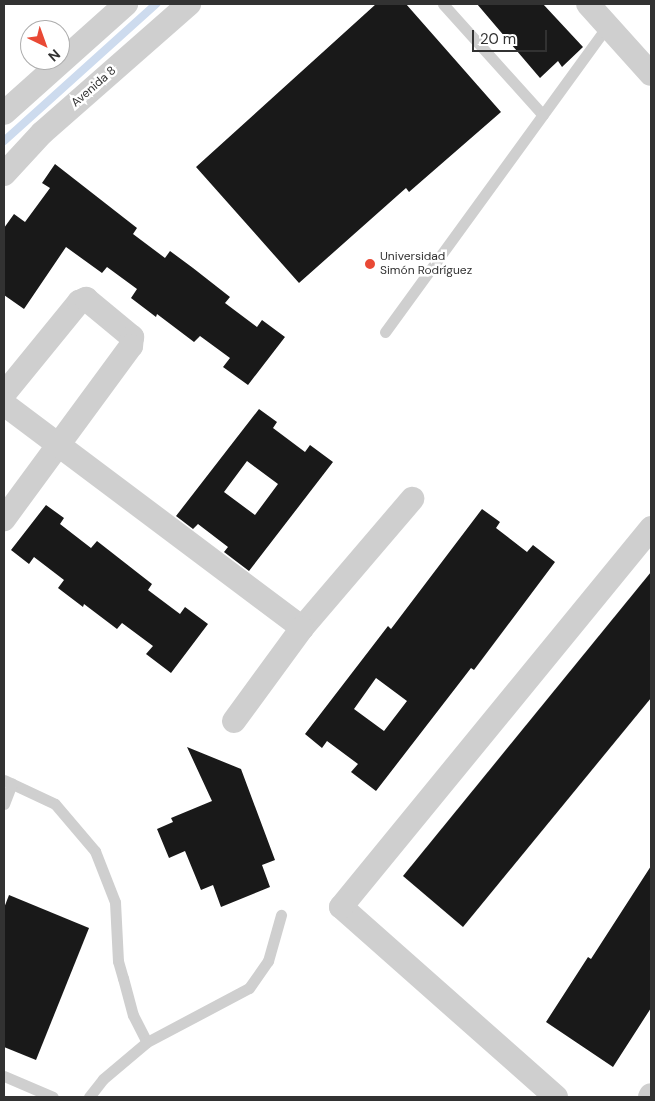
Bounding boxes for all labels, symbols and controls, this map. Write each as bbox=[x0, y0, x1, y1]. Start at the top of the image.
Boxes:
north arrow bbox=[20, 20, 70, 70]
scale bar bbox=[475, 20, 550, 52]
text: 20 m bbox=[480, 29, 516, 49]
text: N bbox=[45, 45, 64, 66]
street label: Avenida 8 bbox=[69, 64, 119, 110]
place label: Universidad Simón Rodríguez bbox=[380, 250, 472, 278]
marker: Universidad Simón Rodríguez bbox=[364, 258, 376, 270]

